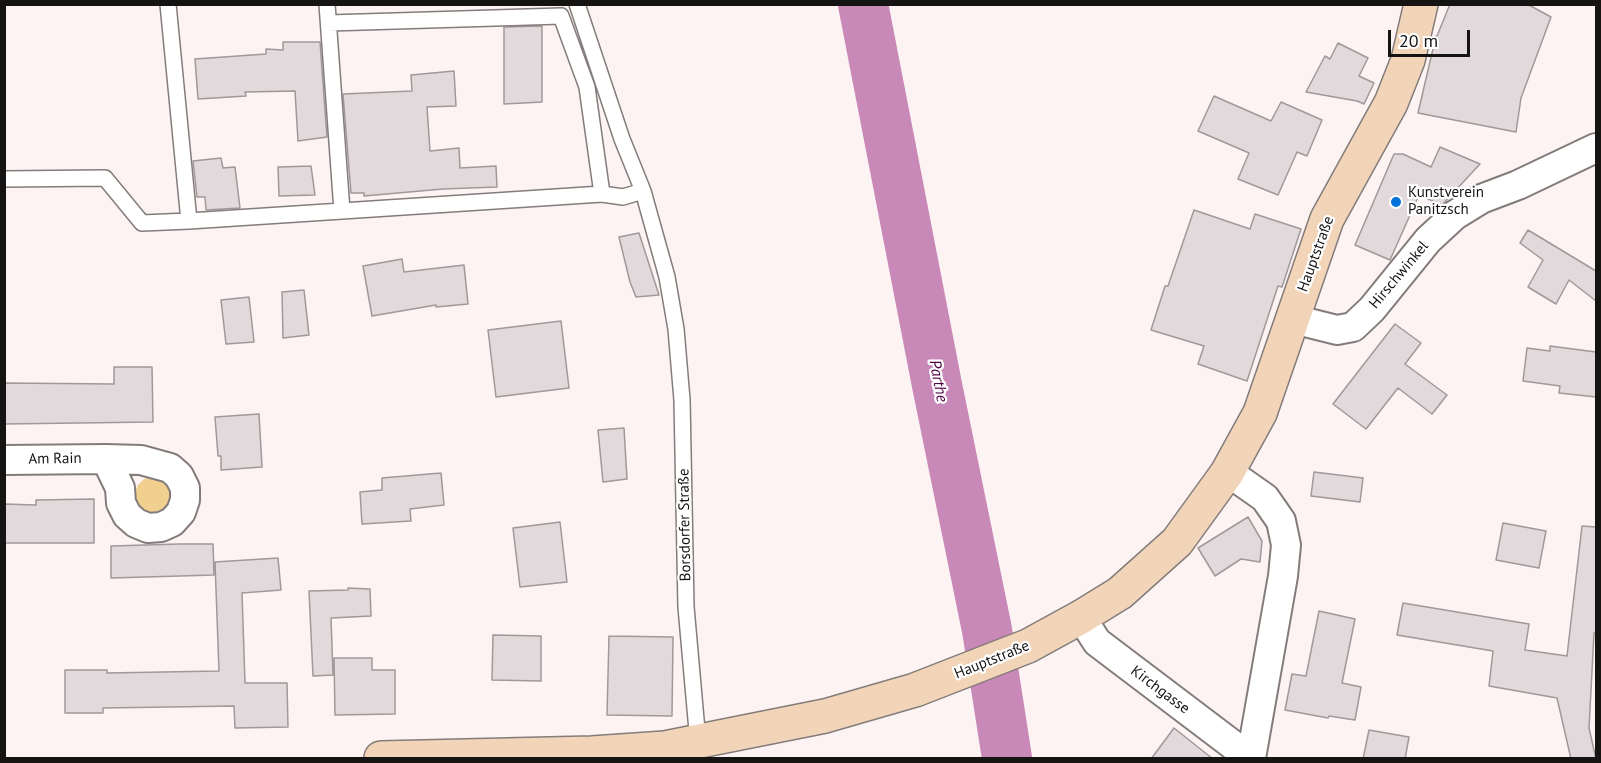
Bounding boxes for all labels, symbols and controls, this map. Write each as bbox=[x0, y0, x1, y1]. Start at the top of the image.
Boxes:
scale bar bbox=[1391, 18, 1474, 56]
text: 20 m bbox=[1399, 29, 1438, 52]
place label: Kunstverein Panitzsch bbox=[1408, 184, 1484, 219]
marker: Kunstverein Panitzsch bbox=[1389, 195, 1403, 209]
street label: Hauptstraße bbox=[1294, 214, 1338, 294]
street label: Hirschwinkel bbox=[1366, 238, 1432, 312]
water label: Parthe bbox=[925, 358, 951, 404]
street label: Am Rain bbox=[28, 450, 82, 468]
street label: Borsdorfer Straße bbox=[675, 468, 695, 582]
street label: Hauptstraße bbox=[952, 637, 1032, 683]
street label: Kirchgasse bbox=[1127, 662, 1193, 718]

